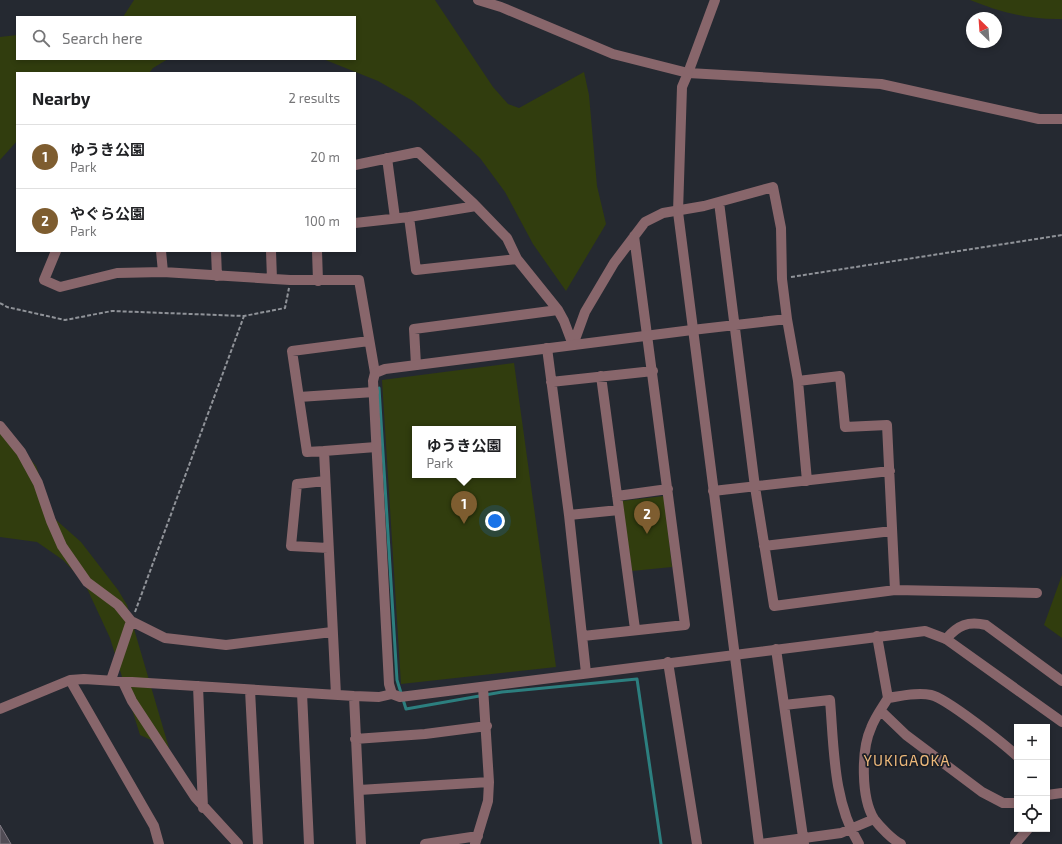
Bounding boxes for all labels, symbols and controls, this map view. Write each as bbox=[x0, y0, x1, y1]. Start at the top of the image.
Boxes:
north arrow bbox=[966, 12, 1002, 48]
search box bbox=[16, 16, 356, 60]
icon: search bbox=[30, 27, 52, 49]
text: Search here bbox=[62, 29, 143, 47]
text: Nearby bbox=[32, 88, 90, 108]
text: 2 results bbox=[288, 90, 340, 106]
text: ゆうき公園 bbox=[70, 140, 145, 158]
text: 1 bbox=[42, 149, 48, 165]
text: 20 m bbox=[311, 149, 340, 165]
text: Park bbox=[70, 159, 97, 175]
text: やぐら公園 bbox=[70, 204, 145, 222]
text: 2 bbox=[41, 213, 49, 229]
text: 100 m bbox=[305, 213, 340, 229]
text: Park bbox=[70, 223, 97, 239]
popup bbox=[412, 426, 516, 478]
text: ゆうき公園 bbox=[426, 436, 502, 454]
text: Park bbox=[426, 455, 453, 471]
pin: 1 bbox=[451, 491, 477, 524]
pin: 2 bbox=[634, 501, 660, 534]
your location bbox=[485, 511, 505, 531]
map controls bbox=[1014, 724, 1050, 832]
button: + bbox=[1014, 724, 1050, 760]
district label: YUKIGAOKA bbox=[863, 751, 951, 769]
button: − bbox=[1014, 760, 1050, 796]
button: locate bbox=[1014, 796, 1050, 832]

